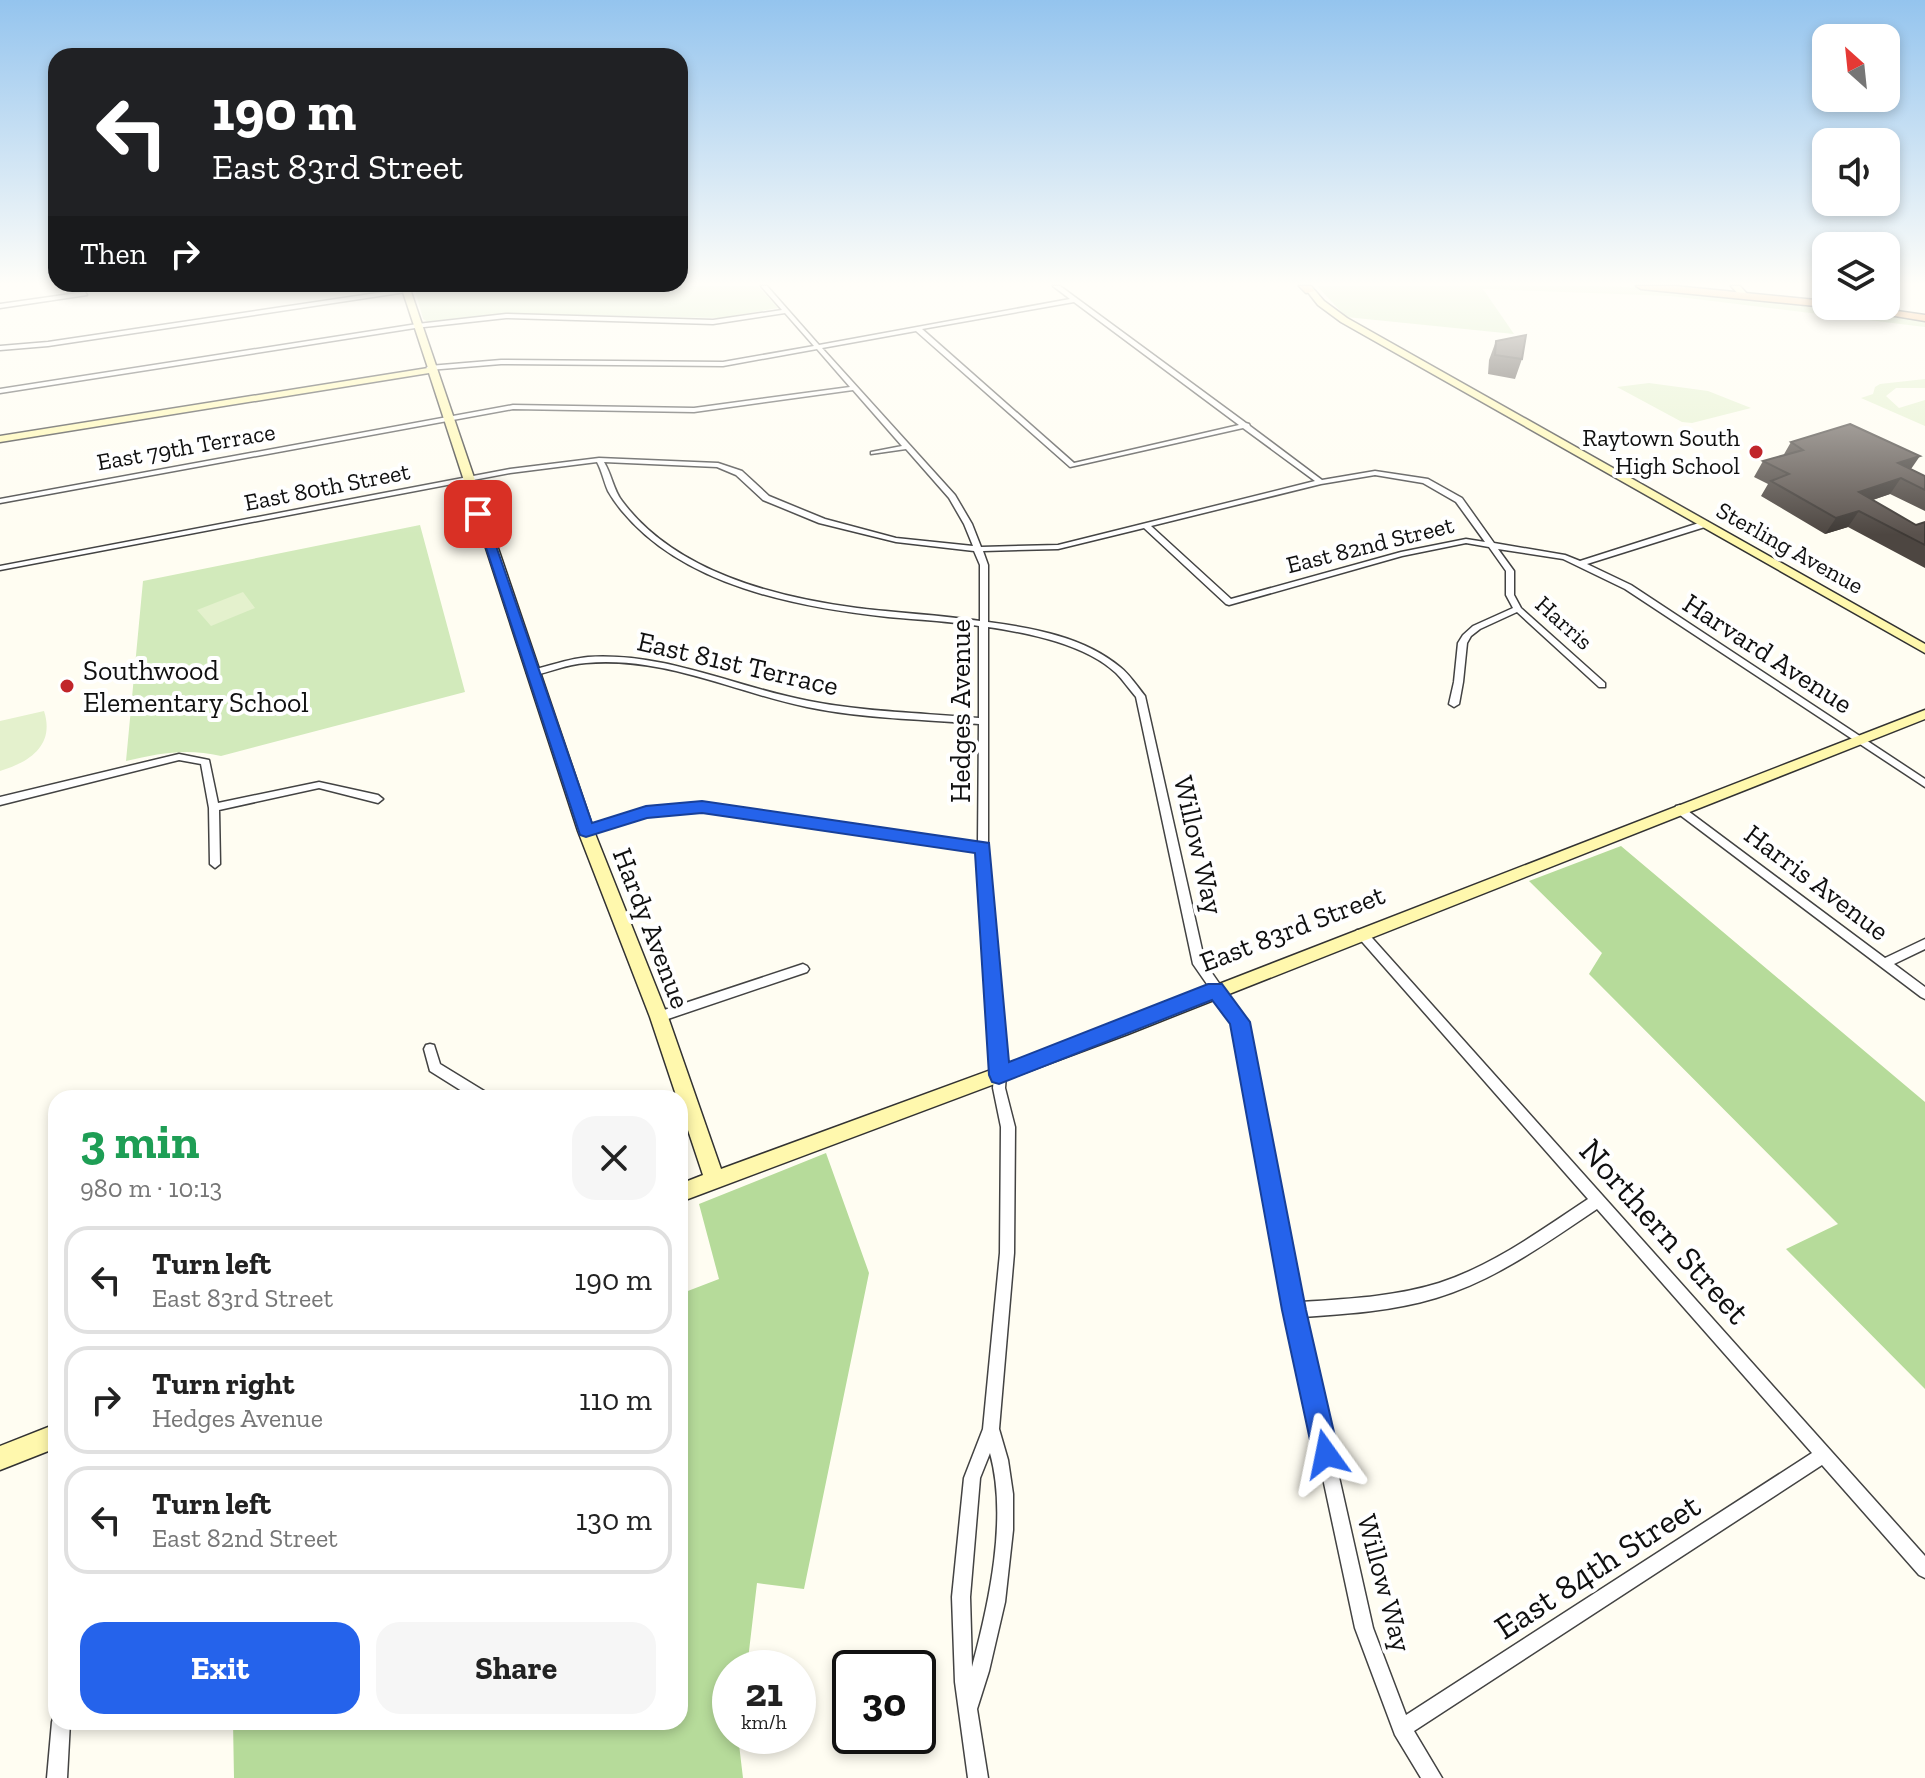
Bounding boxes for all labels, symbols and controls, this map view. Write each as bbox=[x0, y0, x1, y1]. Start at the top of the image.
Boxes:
north arrow bbox=[1812, 24, 1900, 112]
map controls bbox=[1812, 24, 1900, 320]
text: 190 m bbox=[212, 77, 356, 144]
icon: left bbox=[80, 80, 184, 184]
button: sound bbox=[1812, 128, 1900, 216]
text: East 83rd Street bbox=[212, 145, 463, 188]
icon: right bbox=[163, 232, 207, 276]
button: layers bbox=[1812, 232, 1900, 320]
text: Then bbox=[80, 236, 147, 272]
street label: East 79th Terrace bbox=[95, 417, 277, 476]
place label: Raytown South High School bbox=[1582, 423, 1741, 480]
marker: Raytown South High School bbox=[1747, 443, 1765, 461]
street label: East 80th Street bbox=[242, 456, 412, 517]
pin bbox=[444, 480, 512, 548]
icon: arrive bbox=[456, 492, 500, 536]
street label: Sterling Avenue bbox=[1712, 495, 1869, 600]
street label: East 82nd Street bbox=[1283, 510, 1457, 579]
street label: Harvard Avenue bbox=[1677, 586, 1859, 720]
street label: Harris bbox=[1530, 589, 1599, 656]
street label: Hedges Avenue bbox=[944, 619, 977, 803]
street label: East 81st Terrace bbox=[634, 624, 842, 703]
place label: Southwood Elementary School bbox=[83, 654, 309, 719]
marker: Southwood Elementary School bbox=[58, 677, 76, 695]
street label: Willow Way bbox=[1167, 773, 1231, 918]
street label: Harris Avenue bbox=[1738, 817, 1895, 947]
street label: Hardy Avenue bbox=[606, 843, 697, 1013]
street label: East 83rd Street bbox=[1195, 878, 1390, 979]
text: 3 min bbox=[80, 1113, 199, 1170]
button: close bbox=[572, 1116, 656, 1200]
street label: Northern Street bbox=[1571, 1130, 1759, 1333]
text: 980 m · 10:13 bbox=[80, 1172, 222, 1204]
text: Turn left bbox=[152, 1246, 271, 1282]
icon: left bbox=[84, 1258, 128, 1302]
text: 190 m bbox=[575, 1262, 652, 1298]
text: East 83rd Street bbox=[152, 1282, 333, 1314]
text: Turn right bbox=[152, 1366, 294, 1402]
icon: right bbox=[84, 1378, 128, 1422]
text: 110 m bbox=[579, 1382, 652, 1418]
text: Hedges Avenue bbox=[152, 1402, 323, 1434]
position arrow bbox=[1284, 1412, 1368, 1496]
street label: East 84th Street bbox=[1487, 1485, 1708, 1648]
text: Turn left bbox=[152, 1486, 271, 1522]
icon: left bbox=[84, 1498, 128, 1542]
text: 130 m bbox=[576, 1502, 652, 1538]
street label: Willow Way bbox=[1350, 1511, 1419, 1656]
text: East 82nd Street bbox=[152, 1522, 338, 1554]
button: Exit bbox=[80, 1622, 360, 1714]
button: Share bbox=[376, 1622, 656, 1714]
speed limit sign: 30 bbox=[832, 1650, 936, 1754]
text: 21 bbox=[745, 1668, 783, 1716]
text: km/h bbox=[741, 1710, 787, 1734]

